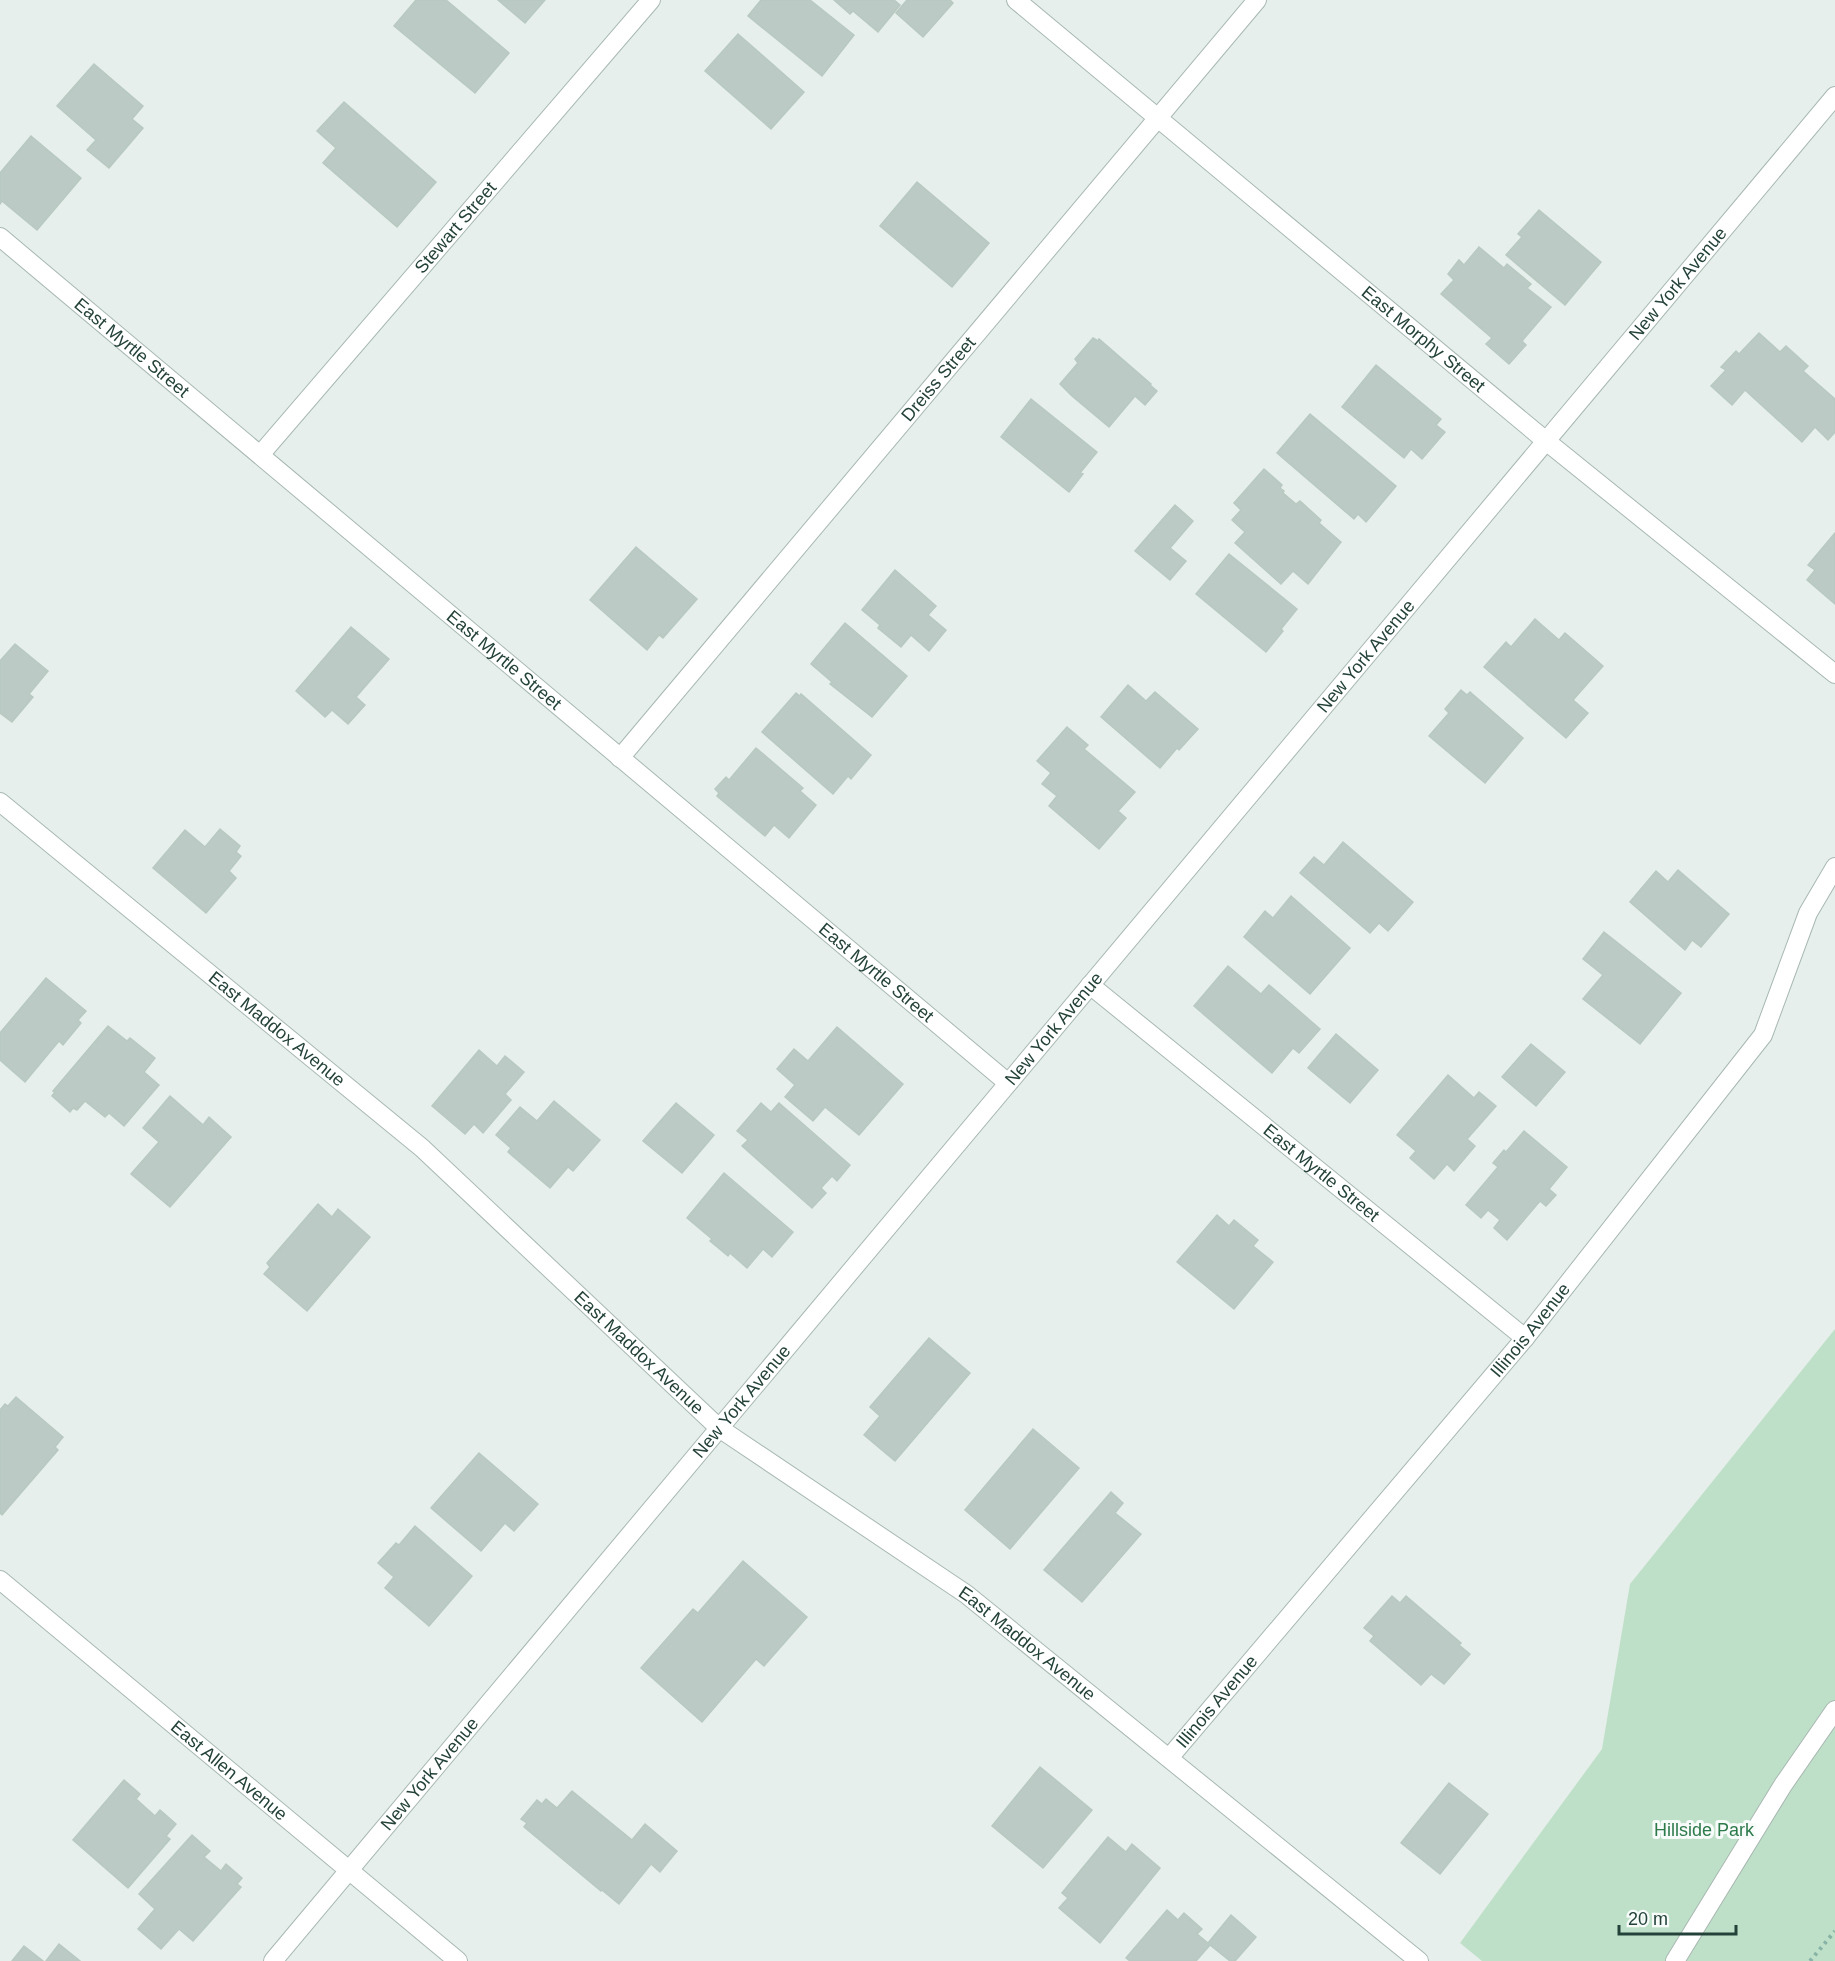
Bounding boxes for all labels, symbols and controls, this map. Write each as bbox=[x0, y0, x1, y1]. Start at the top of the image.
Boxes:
street label: Stewart Street bbox=[411, 178, 500, 277]
street label: New York Avenue bbox=[1625, 223, 1731, 344]
street label: East Morphy Street bbox=[1358, 282, 1489, 396]
street label: East Myrtle Street bbox=[70, 294, 193, 401]
street label: Dreiss Street bbox=[897, 333, 980, 425]
street label: New York Avenue bbox=[1313, 596, 1419, 717]
street label: East Myrtle Street bbox=[443, 606, 565, 714]
street label: East Myrtle Street bbox=[815, 919, 938, 1026]
street label: East Maddox Avenue bbox=[205, 967, 349, 1091]
street label: New York Avenue bbox=[1001, 968, 1107, 1089]
street label: East Myrtle Street bbox=[1260, 1120, 1383, 1226]
street label: Illinois Avenue bbox=[1486, 1279, 1574, 1381]
street label: East Maddox Avenue bbox=[570, 1287, 708, 1418]
street label: New York Avenue bbox=[689, 1341, 795, 1462]
street label: East Maddox Avenue bbox=[955, 1582, 1099, 1705]
street label: Illinois Avenue bbox=[1172, 1651, 1262, 1752]
street label: New York Avenue bbox=[377, 1714, 483, 1834]
street label: East Allen Avenue bbox=[167, 1717, 291, 1825]
park label: Hillside Park bbox=[1654, 1820, 1755, 1840]
scale bar bbox=[1619, 1898, 1736, 1936]
text: 20 m bbox=[1628, 1909, 1668, 1929]

